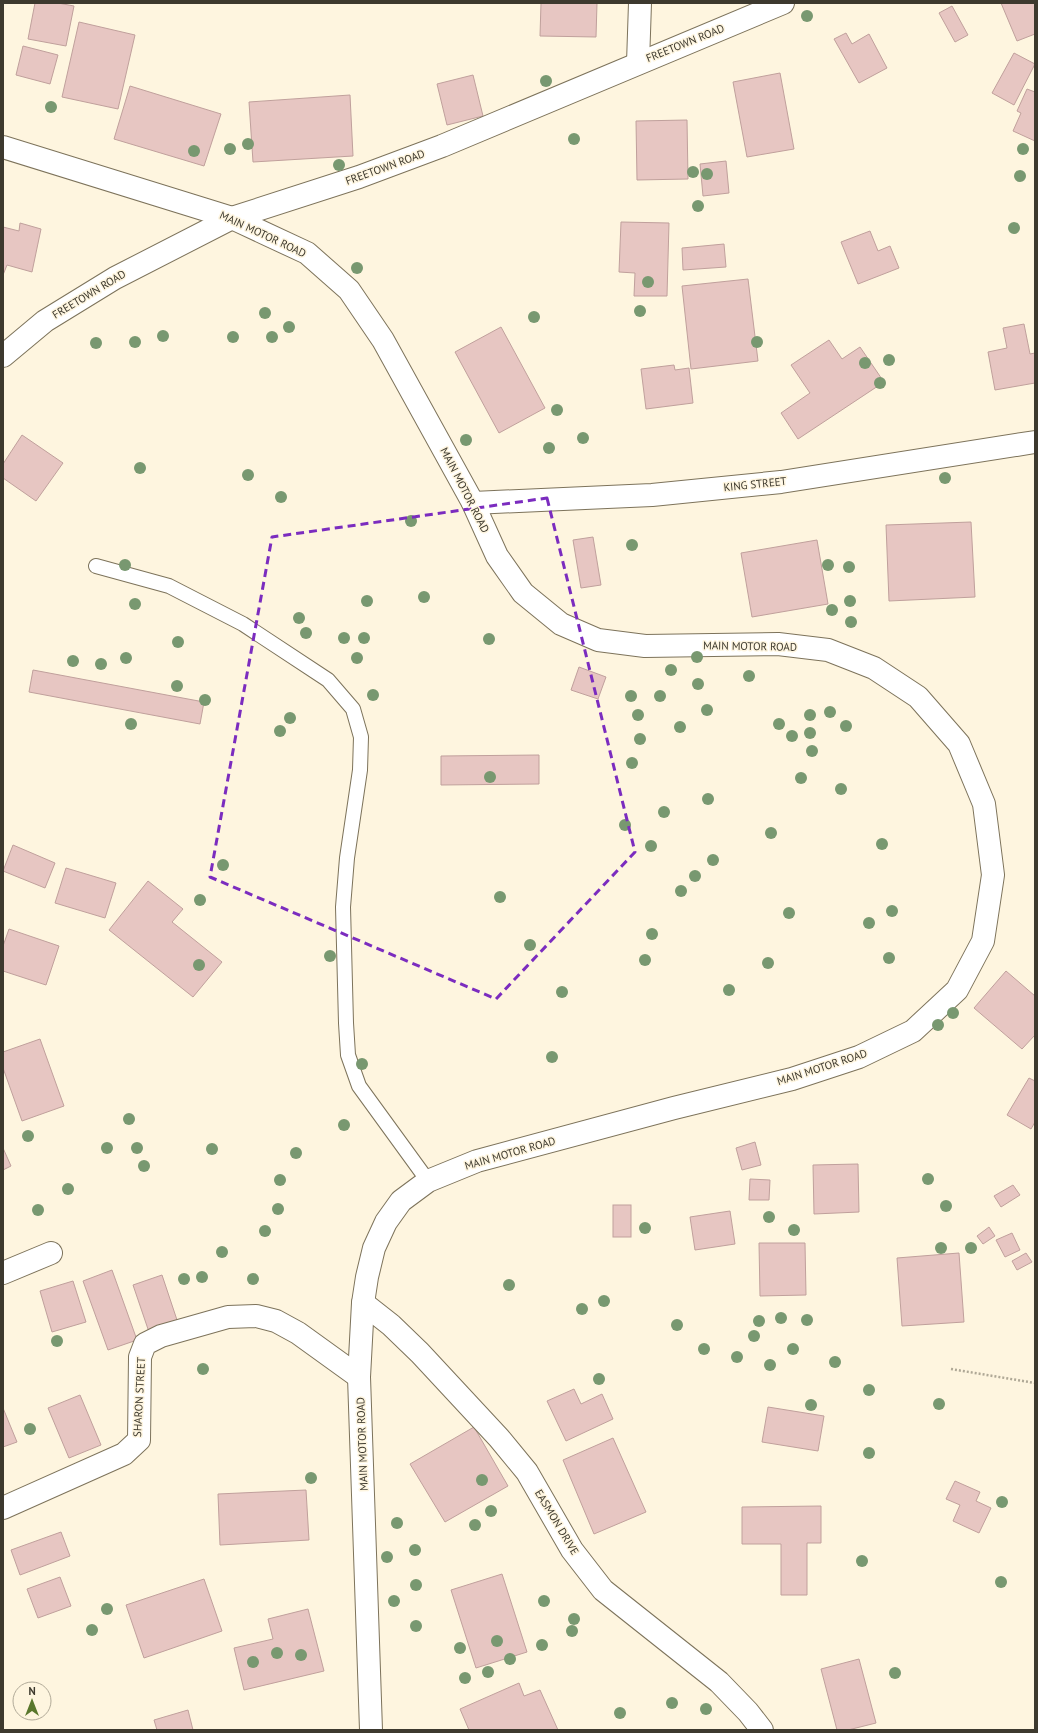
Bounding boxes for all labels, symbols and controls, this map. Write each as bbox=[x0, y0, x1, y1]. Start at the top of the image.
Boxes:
street label: FREETOWN ROAD bbox=[644, 21, 726, 65]
street label: FREETOWN ROAD bbox=[343, 146, 427, 188]
street label: MAIN MOTOR ROAD bbox=[217, 208, 309, 260]
street label: FREETOWN ROAD bbox=[50, 267, 128, 321]
street label: MAIN MOTOR ROAD bbox=[437, 445, 493, 535]
street label: KING STREET bbox=[723, 474, 787, 494]
street label: MAIN MOTOR ROAD bbox=[703, 638, 797, 654]
street label: MAIN MOTOR ROAD bbox=[775, 1046, 869, 1088]
street label: MAIN MOTOR ROAD bbox=[463, 1133, 557, 1173]
street label: SHARON STREET bbox=[130, 1357, 148, 1437]
street label: MAIN MOTOR ROAD bbox=[353, 1397, 371, 1491]
street label: EASMON DRIVE bbox=[532, 1487, 582, 1557]
north arrow bbox=[12, 1681, 52, 1721]
text: N bbox=[28, 1684, 36, 1698]

